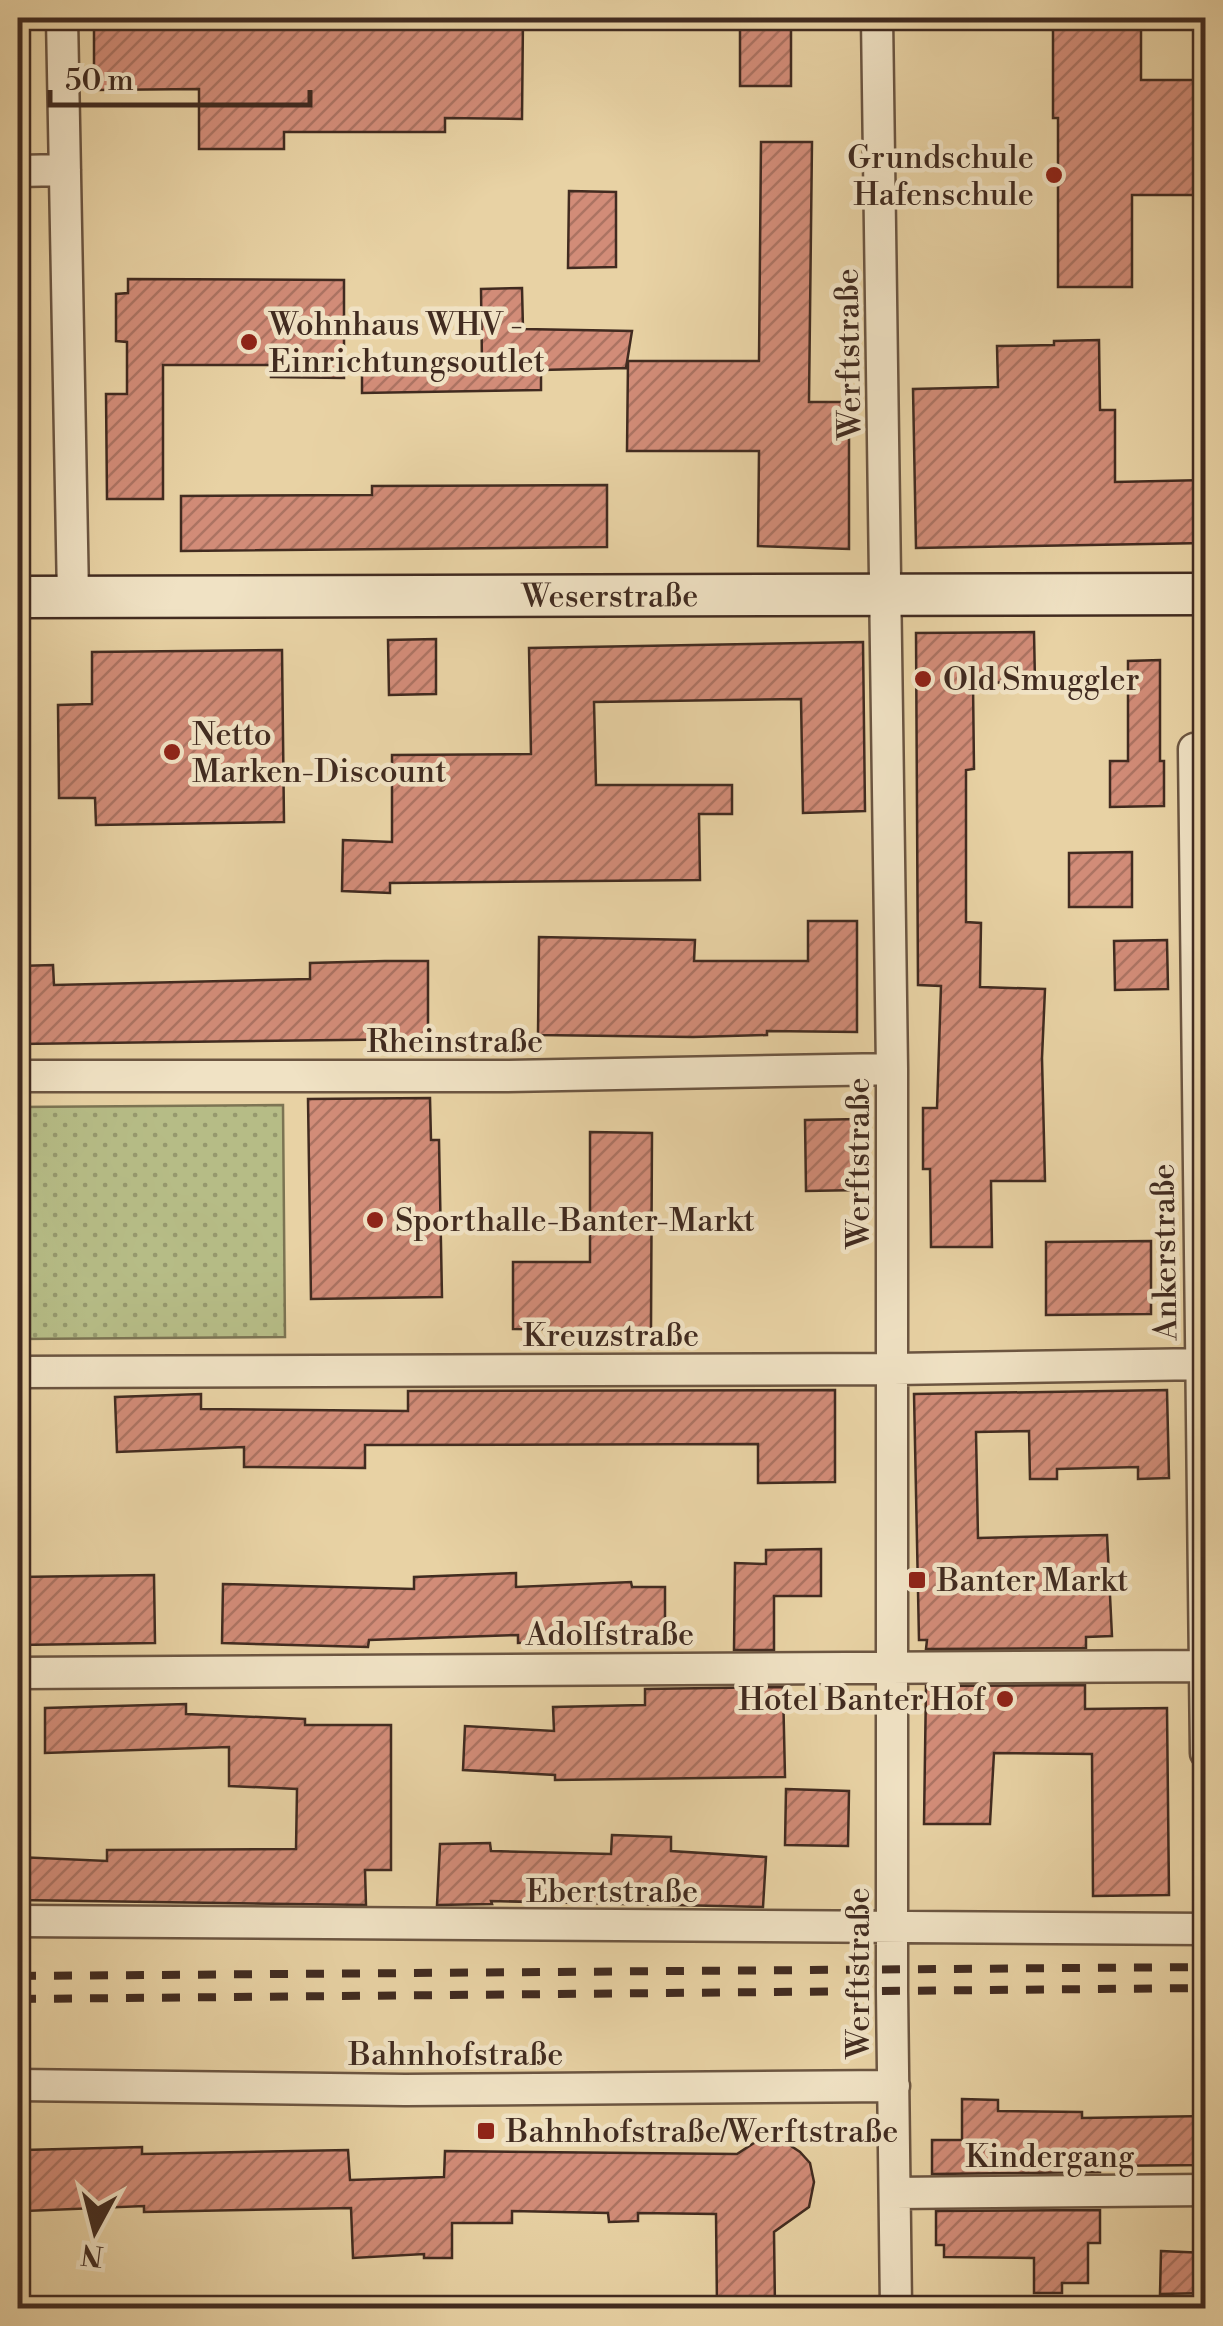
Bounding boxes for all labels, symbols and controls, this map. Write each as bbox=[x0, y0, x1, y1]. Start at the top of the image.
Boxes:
scale bar bbox=[50, 45, 310, 107]
text: 50 m bbox=[65, 62, 134, 100]
place label: Grundschule Hafenschule bbox=[847, 138, 1034, 215]
marker: Grundschule Hafenschule bbox=[1043, 164, 1065, 186]
street label: Werftstraße bbox=[828, 268, 871, 441]
place label: Wohnhaus WHV - Einrichtungsoutlet bbox=[268, 305, 545, 382]
marker: Wohnhaus WHV - Einrichtungsoutlet bbox=[238, 331, 260, 353]
street label: Weserstraße bbox=[521, 576, 698, 617]
place label: Old Smuggler bbox=[943, 660, 1140, 700]
marker: Old Smuggler bbox=[912, 668, 934, 690]
place label: Netto Marken-Discount bbox=[192, 715, 446, 792]
marker: Netto Marken-Discount bbox=[161, 741, 183, 763]
street label: Rheinstraße bbox=[367, 1022, 543, 1062]
street label: Werftstraße bbox=[839, 1077, 879, 1250]
street label: Ankerstraße bbox=[1143, 1163, 1187, 1342]
place label: Sporthalle-Banter-Markt bbox=[395, 1201, 755, 1241]
marker: Sporthalle-Banter-Markt bbox=[364, 1209, 386, 1231]
street label: Kreuzstraße bbox=[523, 1316, 699, 1356]
place label: Banter Markt bbox=[936, 1561, 1128, 1601]
marker: Banter Markt bbox=[906, 1569, 928, 1591]
street label: Adolfstraße bbox=[525, 1615, 694, 1655]
place label: Hotel Banter Hof bbox=[738, 1680, 986, 1720]
marker: Hotel Banter Hof bbox=[994, 1688, 1016, 1710]
street label: Ebertstraße bbox=[526, 1872, 698, 1912]
street label: Werftstraße bbox=[839, 1887, 879, 2060]
street label: Bahnhofstraße bbox=[348, 2035, 563, 2075]
place label: Bahnhofstraße/Werftstraße bbox=[505, 2112, 898, 2152]
marker: Bahnhofstraße/Werftstraße bbox=[475, 2120, 497, 2142]
street label: Kindergang bbox=[965, 2137, 1135, 2177]
north arrow bbox=[45, 2181, 145, 2281]
text: N bbox=[79, 2236, 105, 2273]

